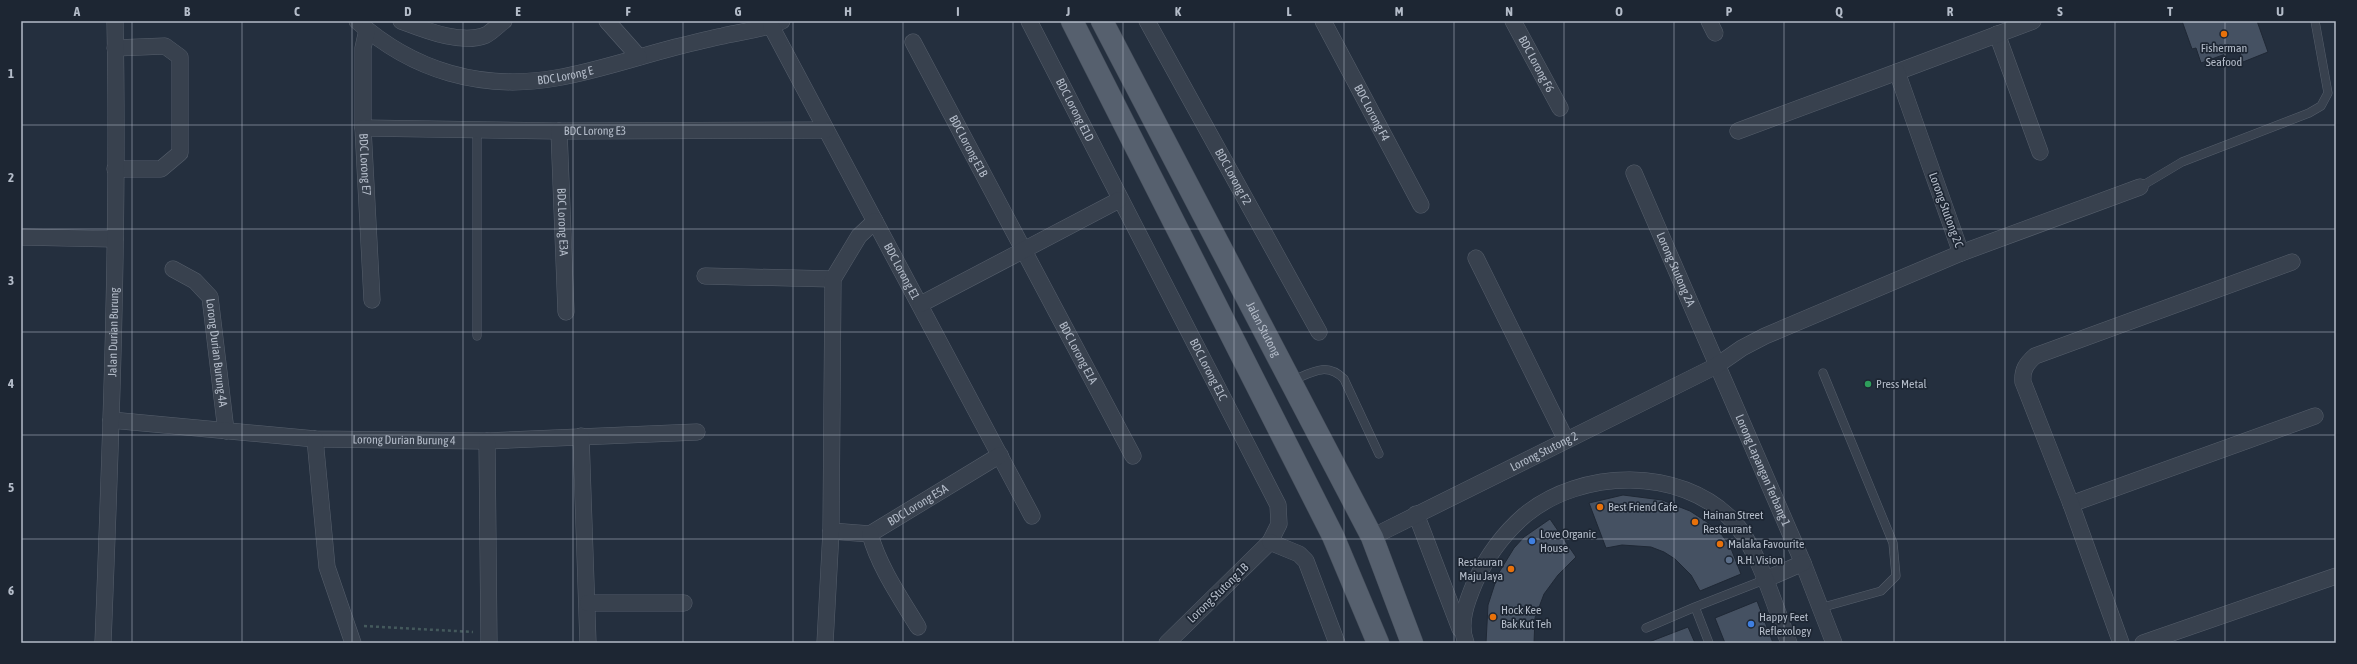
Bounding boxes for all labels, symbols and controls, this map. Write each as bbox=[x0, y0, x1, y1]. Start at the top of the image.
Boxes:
text: A bbox=[73, 4, 81, 19]
text: B bbox=[184, 4, 191, 19]
text: C bbox=[294, 4, 300, 19]
text: D bbox=[404, 4, 412, 19]
text: E bbox=[515, 4, 521, 19]
text: F bbox=[625, 4, 631, 19]
text: G bbox=[735, 4, 742, 19]
text: H bbox=[844, 4, 852, 19]
text: I bbox=[956, 4, 960, 19]
text: J bbox=[1065, 4, 1070, 19]
text: K bbox=[1175, 4, 1182, 19]
text: L bbox=[1286, 4, 1292, 19]
text: M bbox=[1395, 4, 1404, 19]
text: N bbox=[1505, 4, 1513, 19]
text: O bbox=[1615, 4, 1623, 19]
text: P bbox=[1726, 4, 1733, 19]
text: Q bbox=[1835, 4, 1843, 19]
text: R bbox=[1947, 4, 1954, 19]
text: S bbox=[2057, 4, 2063, 19]
text: T bbox=[2167, 4, 2173, 19]
text: U bbox=[2276, 4, 2284, 19]
marker: Fisherman Seafood bbox=[2219, 29, 2229, 39]
street label: BDC Lorong F6 bbox=[1515, 33, 1557, 95]
place label: Fisherman Seafood bbox=[2201, 41, 2247, 69]
street label: BDC Lorong E bbox=[536, 63, 595, 88]
text: 1 bbox=[8, 66, 14, 81]
street label: BDC Lorong E1D bbox=[1053, 76, 1097, 144]
street label: BDC Lorong F4 bbox=[1351, 82, 1393, 144]
street label: BDC Lorong E1B bbox=[946, 113, 991, 180]
street label: BDC Lorong E3 bbox=[564, 124, 626, 138]
street label: BDC Lorong E7 bbox=[356, 133, 374, 196]
street label: BDC Lorong F2 bbox=[1212, 146, 1254, 207]
text: 2 bbox=[8, 170, 14, 185]
street label: Lorong Stutong 2C bbox=[1926, 170, 1966, 250]
street label: BDC Lorong E3A bbox=[554, 188, 571, 256]
street label: Lorong Stutong 2A bbox=[1653, 230, 1698, 309]
street label: BDC Lorong E1 bbox=[881, 241, 923, 303]
text: 3 bbox=[8, 273, 14, 288]
street label: Jalan Durian Burung bbox=[105, 286, 121, 377]
street label: Lorong Durian Burung 4A bbox=[203, 298, 230, 408]
street label: Jalan Stutong bbox=[1243, 300, 1284, 360]
street label: BDC Lorong E1A bbox=[1056, 319, 1100, 386]
street label: BDC Lorong E1C bbox=[1187, 336, 1230, 403]
text: 4 bbox=[7, 376, 14, 391]
place label: Press Metal bbox=[1876, 377, 1928, 391]
marker: Press Metal bbox=[1863, 379, 1873, 389]
street label: Lorong Lapangan Terbang 1 bbox=[1732, 412, 1793, 529]
street label: Lorong Stutong 2 bbox=[1508, 429, 1580, 474]
street label: Lorong Durian Burung 4 bbox=[352, 432, 456, 448]
text: 5 bbox=[8, 480, 14, 495]
street label: BDC Lorong E5A bbox=[885, 481, 951, 529]
place label: Best Friend Cafe bbox=[1608, 500, 1678, 514]
marker: Best Friend Cafe bbox=[1595, 502, 1605, 512]
place label: Hainan Street Restaurant bbox=[1703, 508, 1764, 536]
marker: Hainan Street Restaurant bbox=[1690, 517, 1700, 527]
place label: Love Organic House bbox=[1540, 527, 1596, 555]
marker: Love Organic House bbox=[1527, 536, 1537, 546]
place label: Malaka Favourite bbox=[1728, 537, 1804, 551]
marker: Malaka Favourite bbox=[1715, 539, 1725, 549]
place label: R.H. Vision bbox=[1737, 553, 1783, 567]
place label: Restauran Maju Jaya bbox=[1458, 555, 1503, 583]
marker: R.H. Vision bbox=[1724, 555, 1734, 565]
street label: Lorong Stutong 1B bbox=[1185, 560, 1252, 626]
marker: Restauran Maju Jaya bbox=[1506, 564, 1516, 574]
text: 6 bbox=[8, 583, 14, 598]
place label: Hock Kee Bak Kut Teh bbox=[1501, 603, 1552, 631]
place label: Happy Feet Reflexology bbox=[1759, 610, 1811, 638]
marker: Hock Kee Bak Kut Teh bbox=[1488, 612, 1498, 622]
marker: Happy Feet Reflexology bbox=[1746, 619, 1756, 629]

